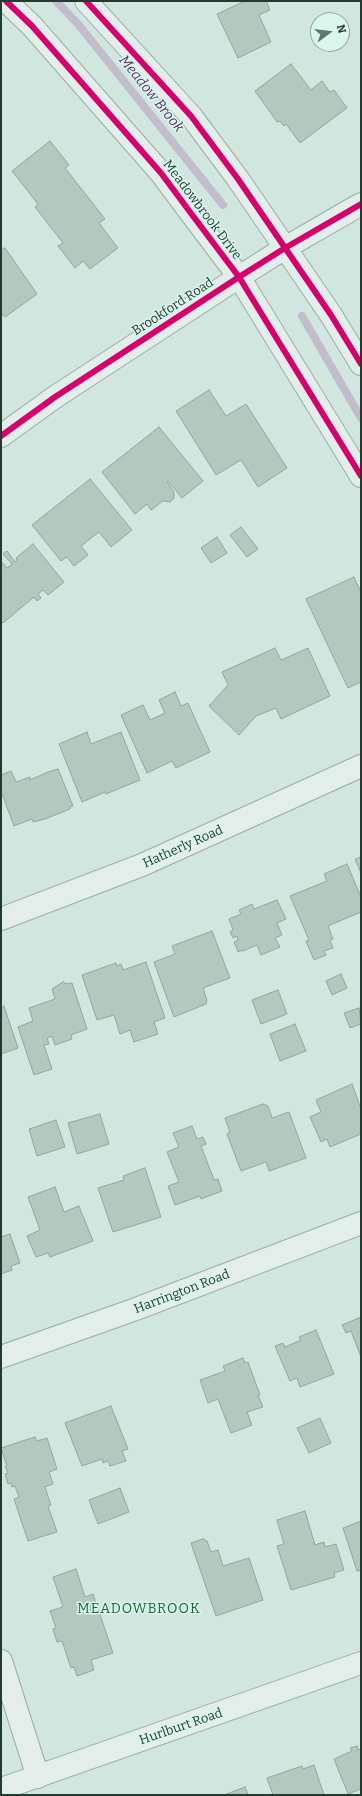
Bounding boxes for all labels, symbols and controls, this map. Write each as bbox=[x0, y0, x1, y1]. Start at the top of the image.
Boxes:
north arrow bbox=[310, 12, 350, 52]
text: N bbox=[334, 23, 348, 35]
water label: Meadow Brook bbox=[115, 52, 187, 136]
street label: Meadowbrook Drive bbox=[159, 157, 245, 263]
street label: Brookford Road bbox=[129, 275, 217, 339]
street label: Hatherly Road bbox=[140, 822, 226, 872]
street label: Harrington Road bbox=[132, 1267, 232, 1317]
district label: MEADOWBROOK bbox=[77, 1601, 201, 1617]
street label: Hurlburt Road bbox=[137, 1705, 225, 1749]

